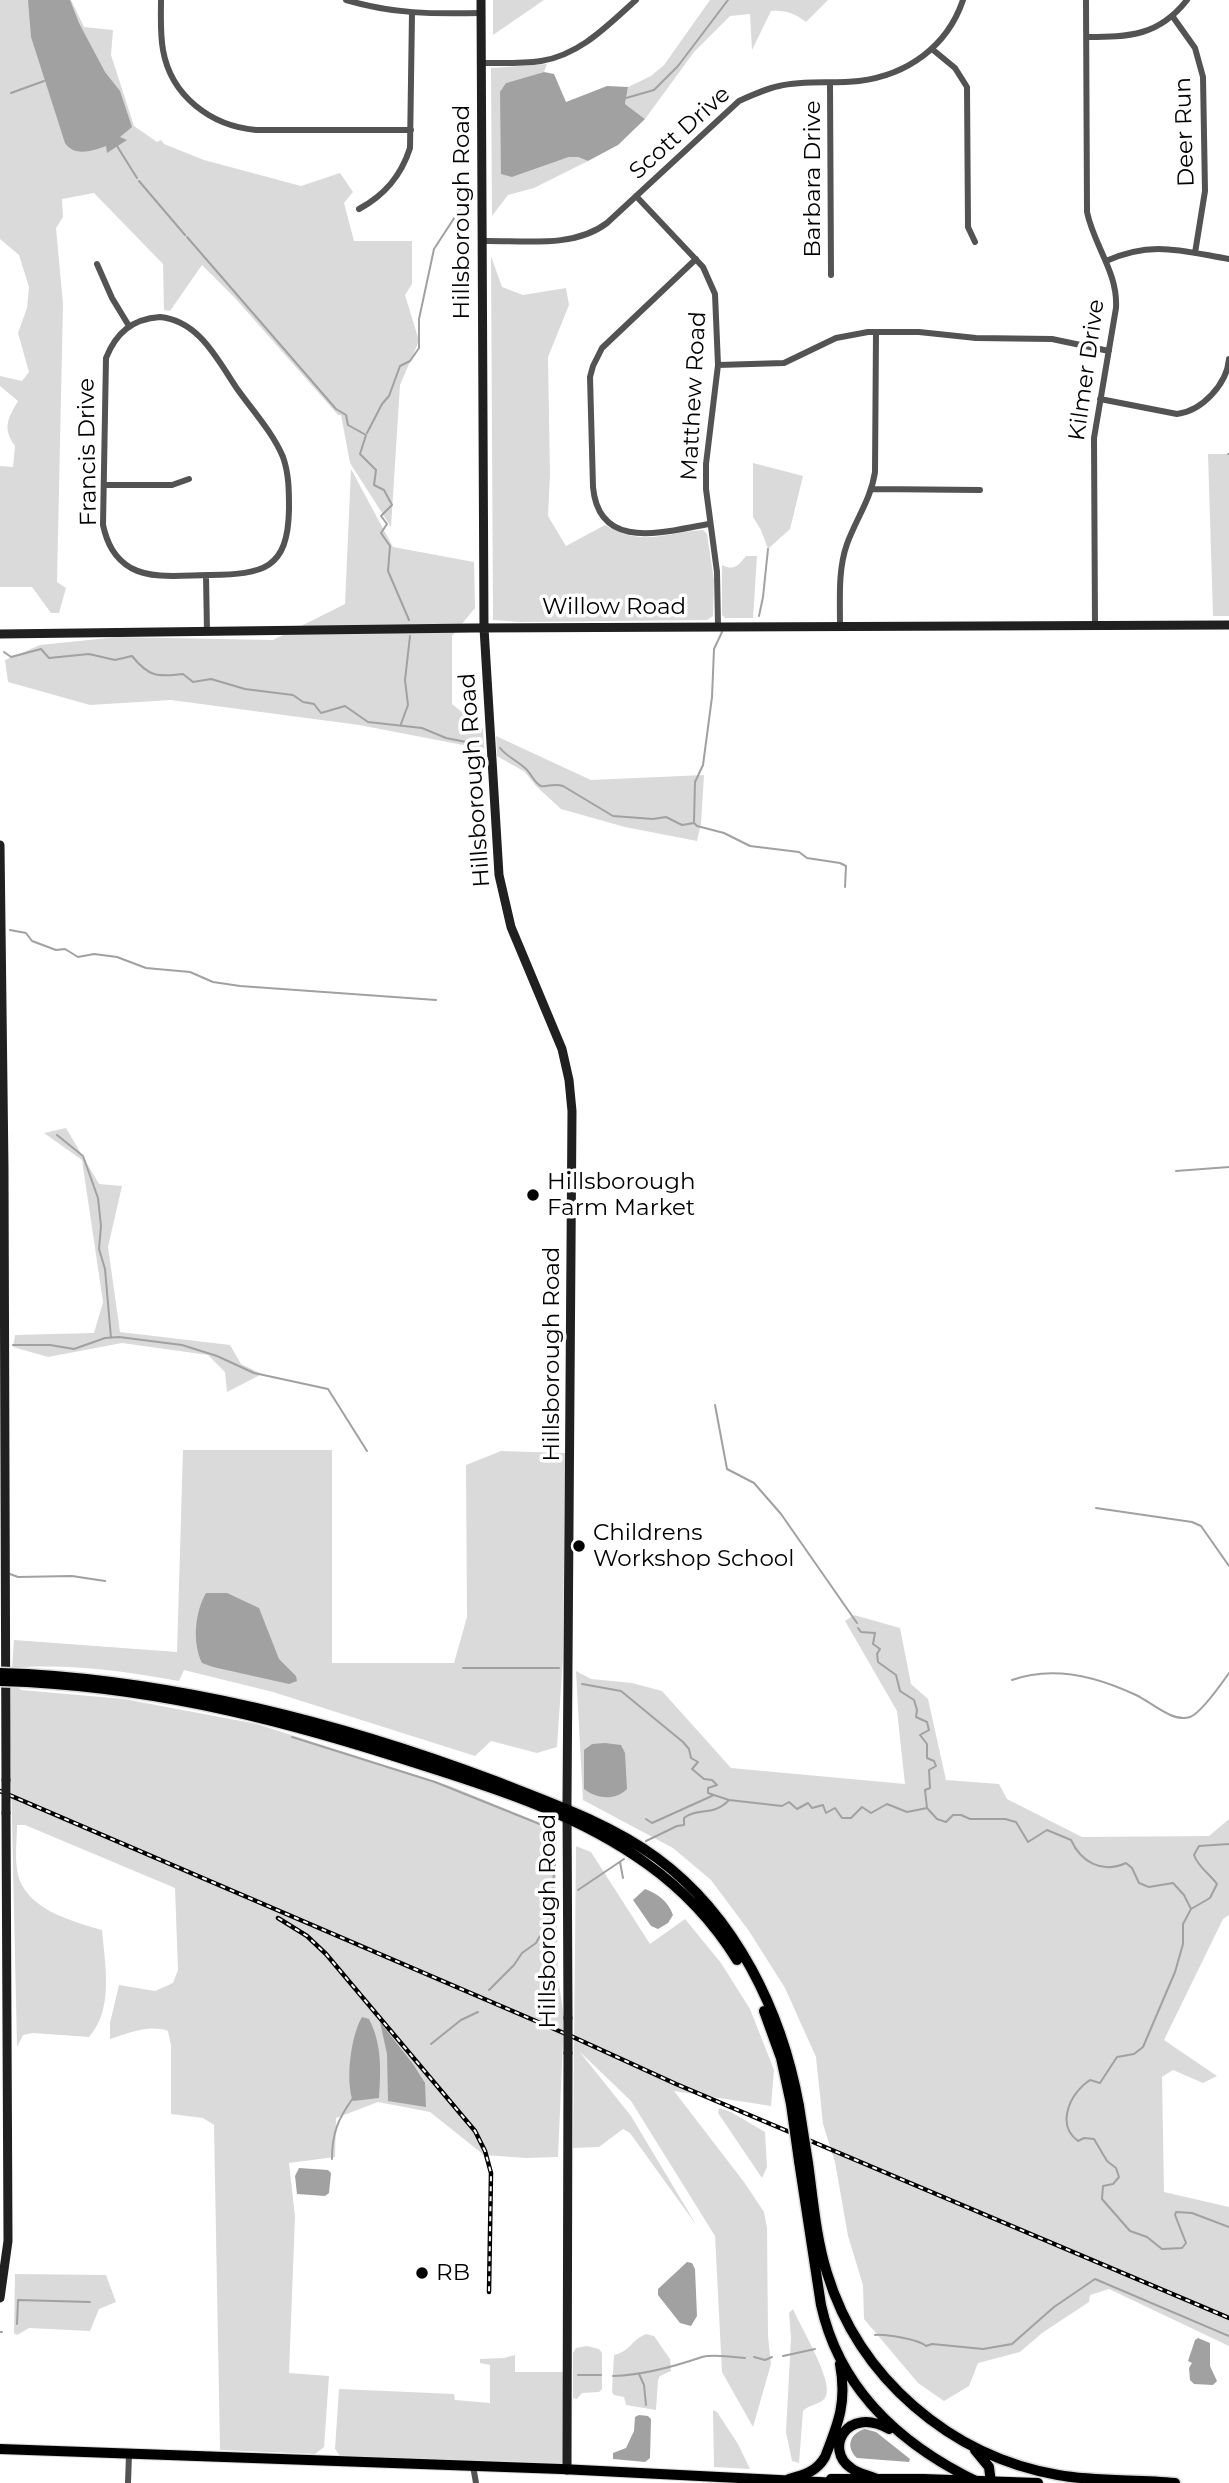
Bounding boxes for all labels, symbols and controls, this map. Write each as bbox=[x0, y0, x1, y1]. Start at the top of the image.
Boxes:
street label: Deer Run bbox=[1169, 77, 1201, 187]
street label: Scott Drive bbox=[624, 81, 736, 185]
street label: Barbara Drive bbox=[799, 100, 827, 258]
street label: Hillsborough Road bbox=[448, 105, 476, 319]
street label: Kilmer Drive bbox=[1063, 298, 1111, 442]
street label: Matthew Road bbox=[676, 311, 712, 481]
street label: Francis Drive bbox=[73, 378, 103, 526]
street label: Willow Road bbox=[542, 593, 686, 621]
street label: Hillsborough Road bbox=[454, 672, 496, 888]
place label: Hillsborough Farm Market bbox=[547, 1168, 696, 1222]
marker: Hillsborough Farm Market bbox=[525, 1187, 541, 1203]
street label: Hillsborough Road bbox=[538, 1247, 566, 1461]
place label: Childrens Workshop School bbox=[593, 1519, 794, 1573]
marker: Childrens Workshop School bbox=[571, 1538, 587, 1554]
street label: Hillsborough Road bbox=[534, 1814, 562, 2028]
place label: RB bbox=[436, 2259, 470, 2287]
marker: RB bbox=[414, 2265, 430, 2281]

